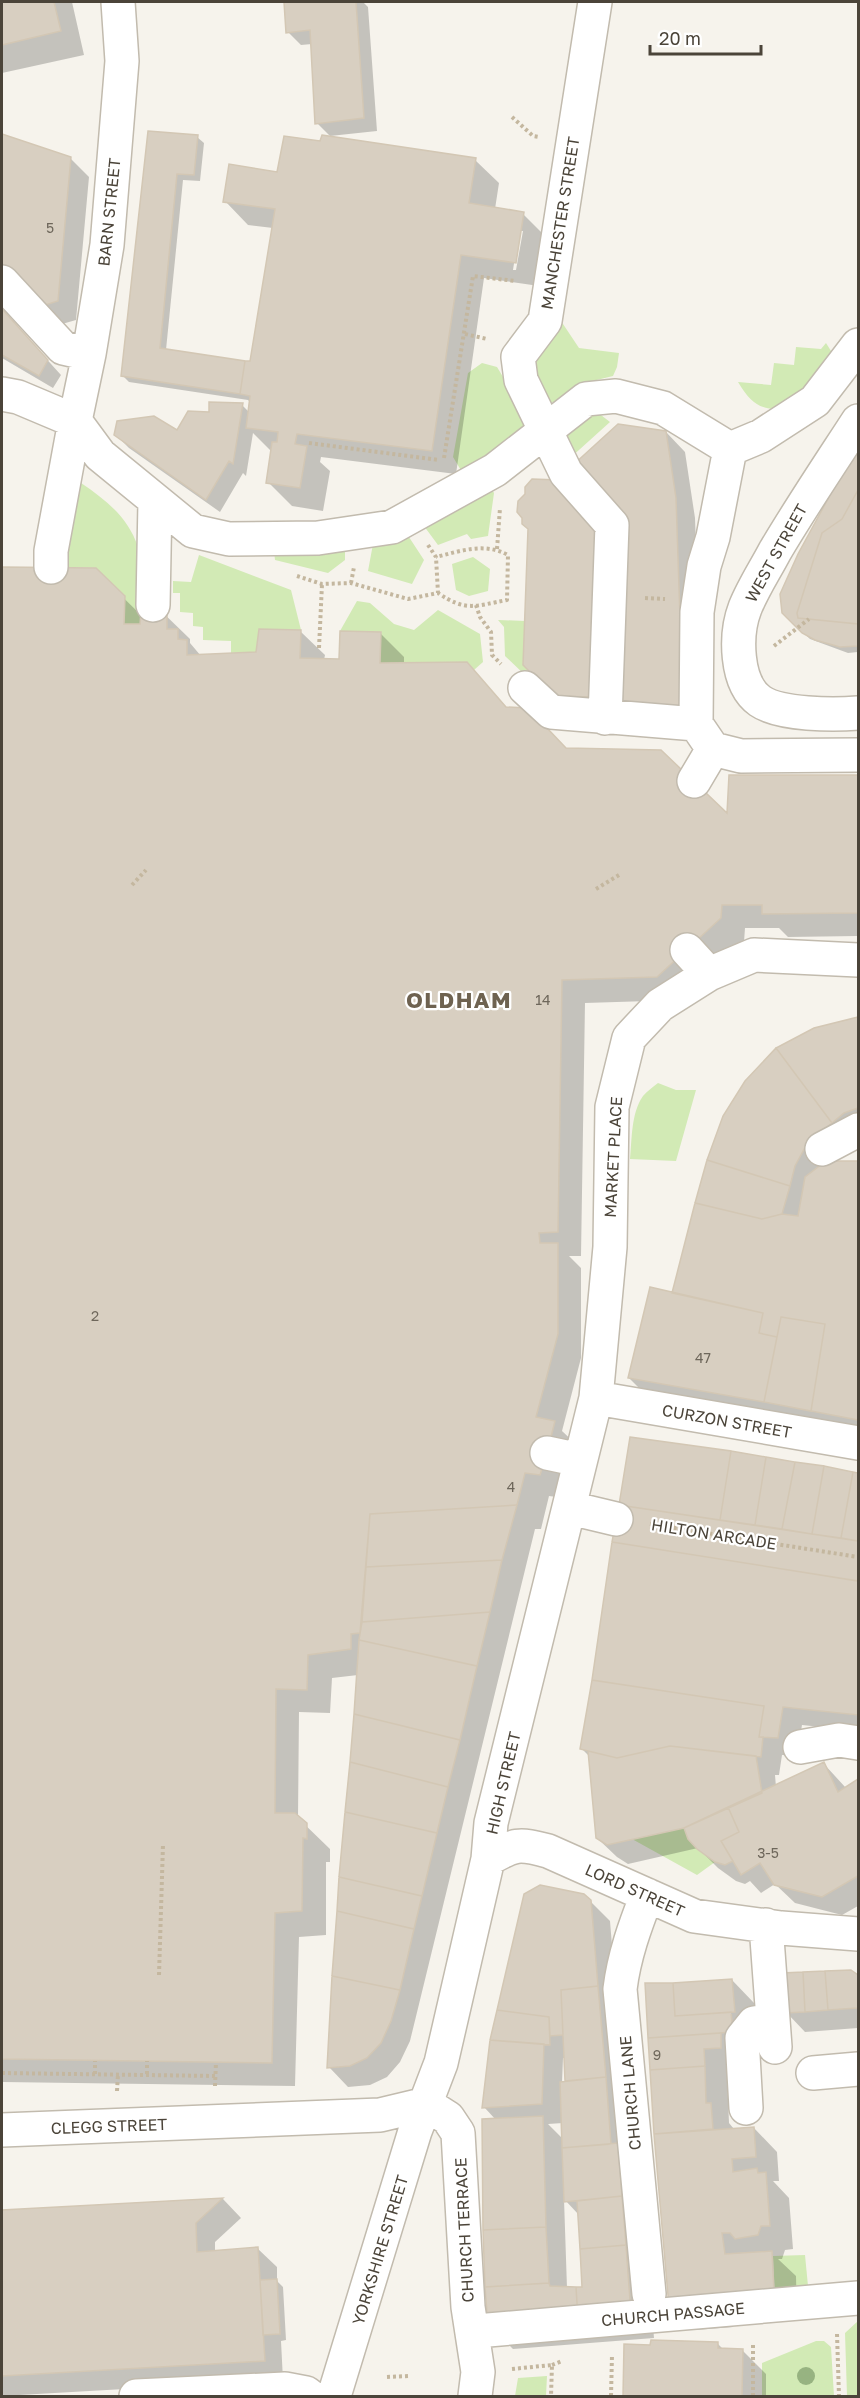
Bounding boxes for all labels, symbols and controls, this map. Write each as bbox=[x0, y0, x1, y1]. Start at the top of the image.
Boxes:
scale bar bbox=[650, 18, 761, 56]
text: 20 m bbox=[659, 27, 701, 49]
street label: MANCHESTER STREET bbox=[536, 135, 584, 311]
street label: BARN STREET bbox=[93, 157, 125, 267]
house number: 5 bbox=[46, 219, 54, 236]
street label: WEST STREET bbox=[741, 500, 811, 606]
district label: OLDHAM bbox=[406, 986, 512, 1013]
house number: 14 bbox=[535, 991, 551, 1008]
street label: MARKET PLACE bbox=[600, 1096, 626, 1218]
house number: 2 bbox=[91, 1307, 99, 1324]
house number: 47 bbox=[695, 1349, 711, 1366]
street label: CURZON STREET bbox=[661, 1400, 793, 1442]
house number: 4 bbox=[507, 1478, 515, 1495]
street label: HILTON ARCADE bbox=[650, 1514, 778, 1554]
street label: HIGH STREET bbox=[481, 1729, 525, 1836]
house number: 3-5 bbox=[757, 1844, 779, 1861]
street label: LORD STREET bbox=[582, 1859, 688, 1921]
street label: CHURCH LANE bbox=[615, 2035, 645, 2151]
house number: 9 bbox=[653, 2046, 661, 2063]
street label: CLEGG STREET bbox=[50, 2114, 168, 2138]
street label: CHURCH TERRACE bbox=[450, 2157, 478, 2303]
street label: YORKSHIRE STREET bbox=[348, 2173, 412, 2327]
street label: CHURCH PASSAGE bbox=[600, 2298, 746, 2330]

